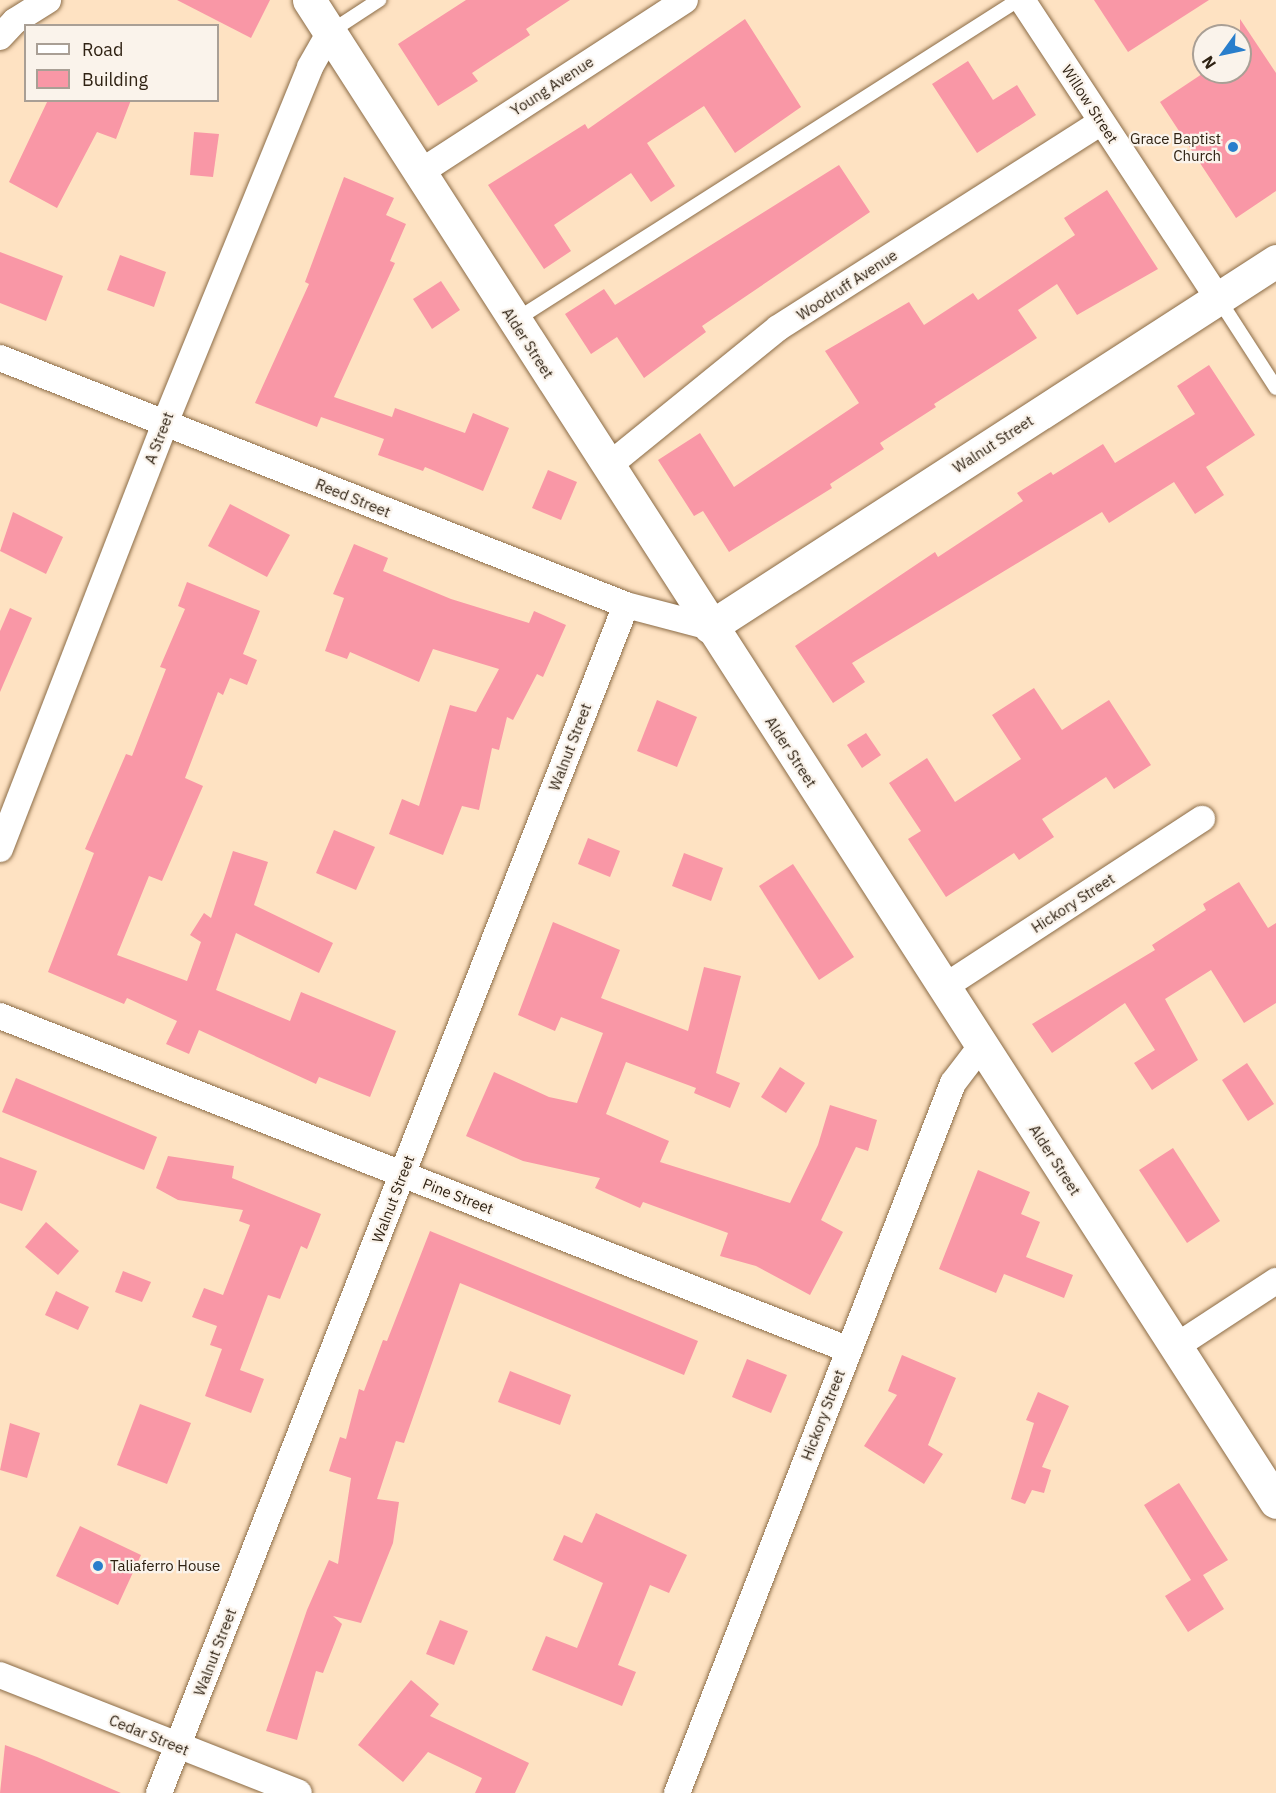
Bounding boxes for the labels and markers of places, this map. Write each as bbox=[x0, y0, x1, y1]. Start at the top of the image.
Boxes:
place label: Grace Baptist Church bbox=[1130, 129, 1221, 164]
marker: Grace Baptist Church bbox=[1226, 140, 1240, 154]
place label: Taliaferro House bbox=[110, 1557, 220, 1575]
marker: Taliaferro House bbox=[91, 1559, 105, 1573]

